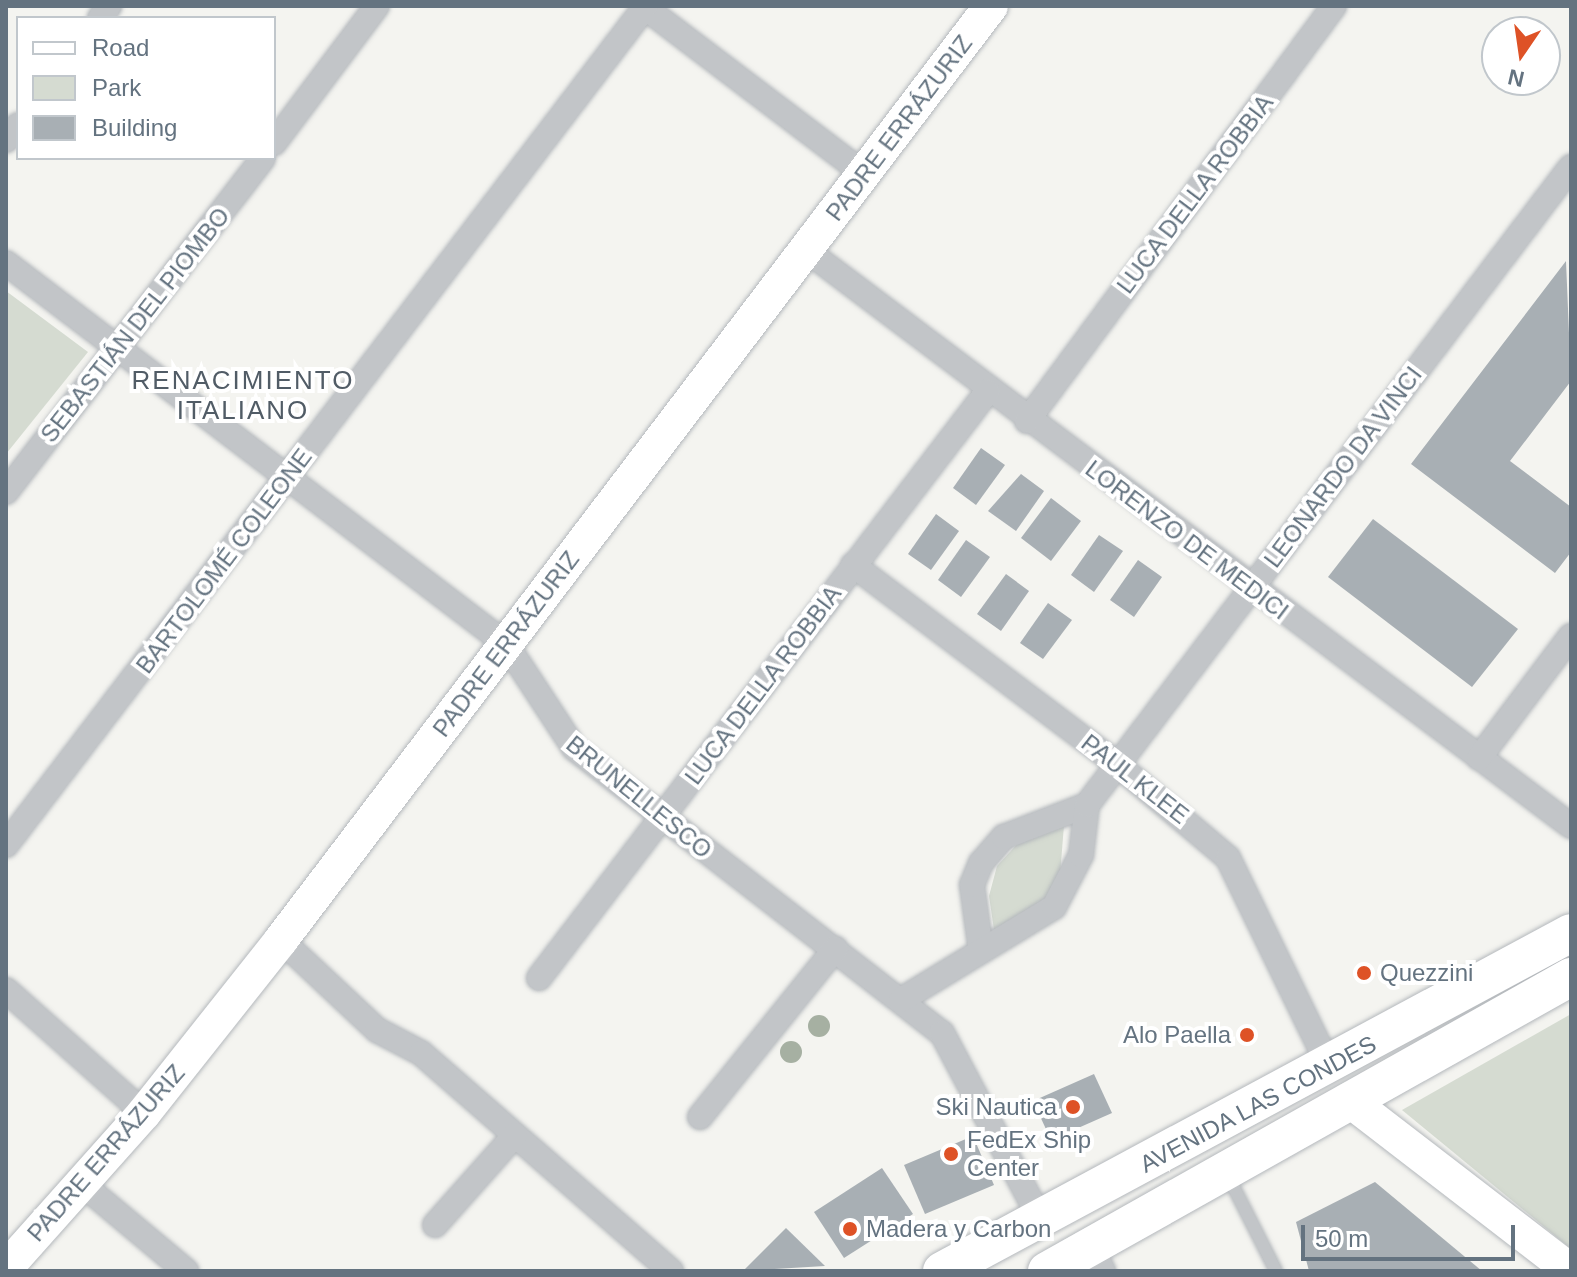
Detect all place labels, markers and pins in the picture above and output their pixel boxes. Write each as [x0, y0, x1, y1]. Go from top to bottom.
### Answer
place label: Quezzini [1380, 959, 1473, 987]
marker: Quezzini [1355, 964, 1373, 982]
place label: Alo Paella [1123, 1021, 1231, 1049]
marker: Alo Paella [1238, 1026, 1256, 1044]
place label: Ski Nautica [936, 1093, 1057, 1121]
marker: Ski Nautica [1064, 1098, 1082, 1116]
place label: FedEx Ship Center [967, 1126, 1091, 1182]
marker: FedEx Ship Center [942, 1145, 960, 1163]
place label: Madera y Carbon [866, 1215, 1051, 1243]
marker: Madera y Carbon [841, 1220, 859, 1238]

